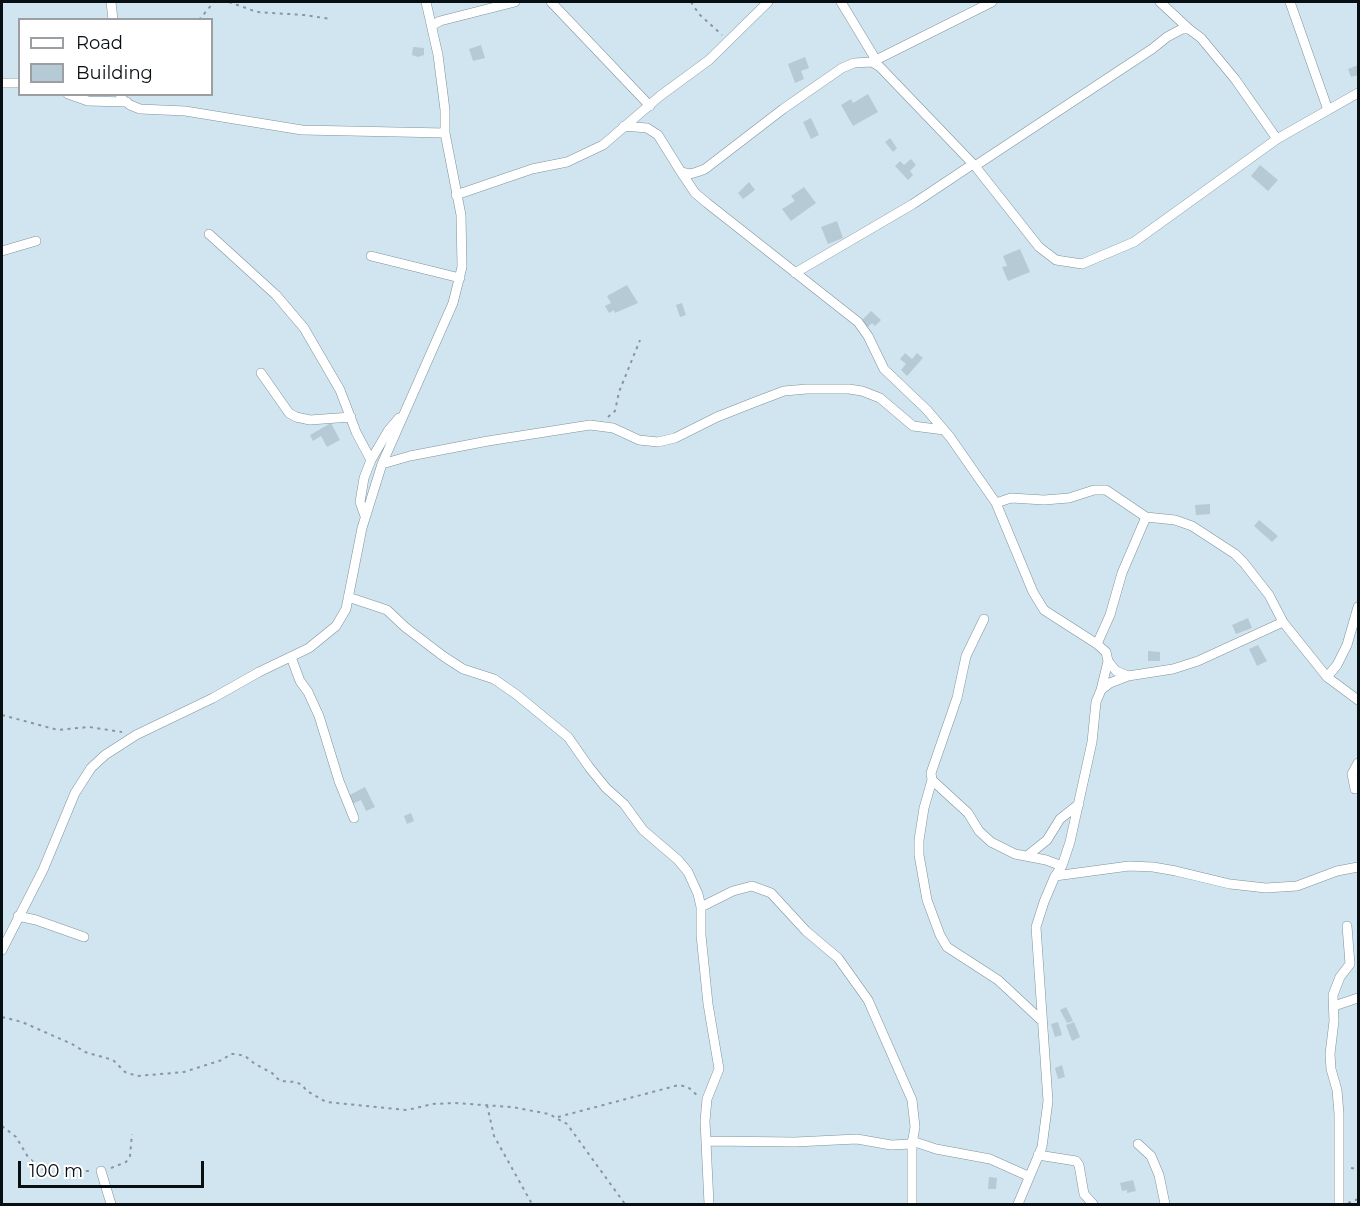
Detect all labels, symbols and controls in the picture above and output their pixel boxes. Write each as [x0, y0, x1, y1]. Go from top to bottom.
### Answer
legend [18, 18, 213, 96]
text: Road [76, 32, 123, 54]
text: Building [76, 62, 153, 84]
scale bar [21, 1149, 207, 1187]
text: 100 m [29, 1160, 83, 1182]

